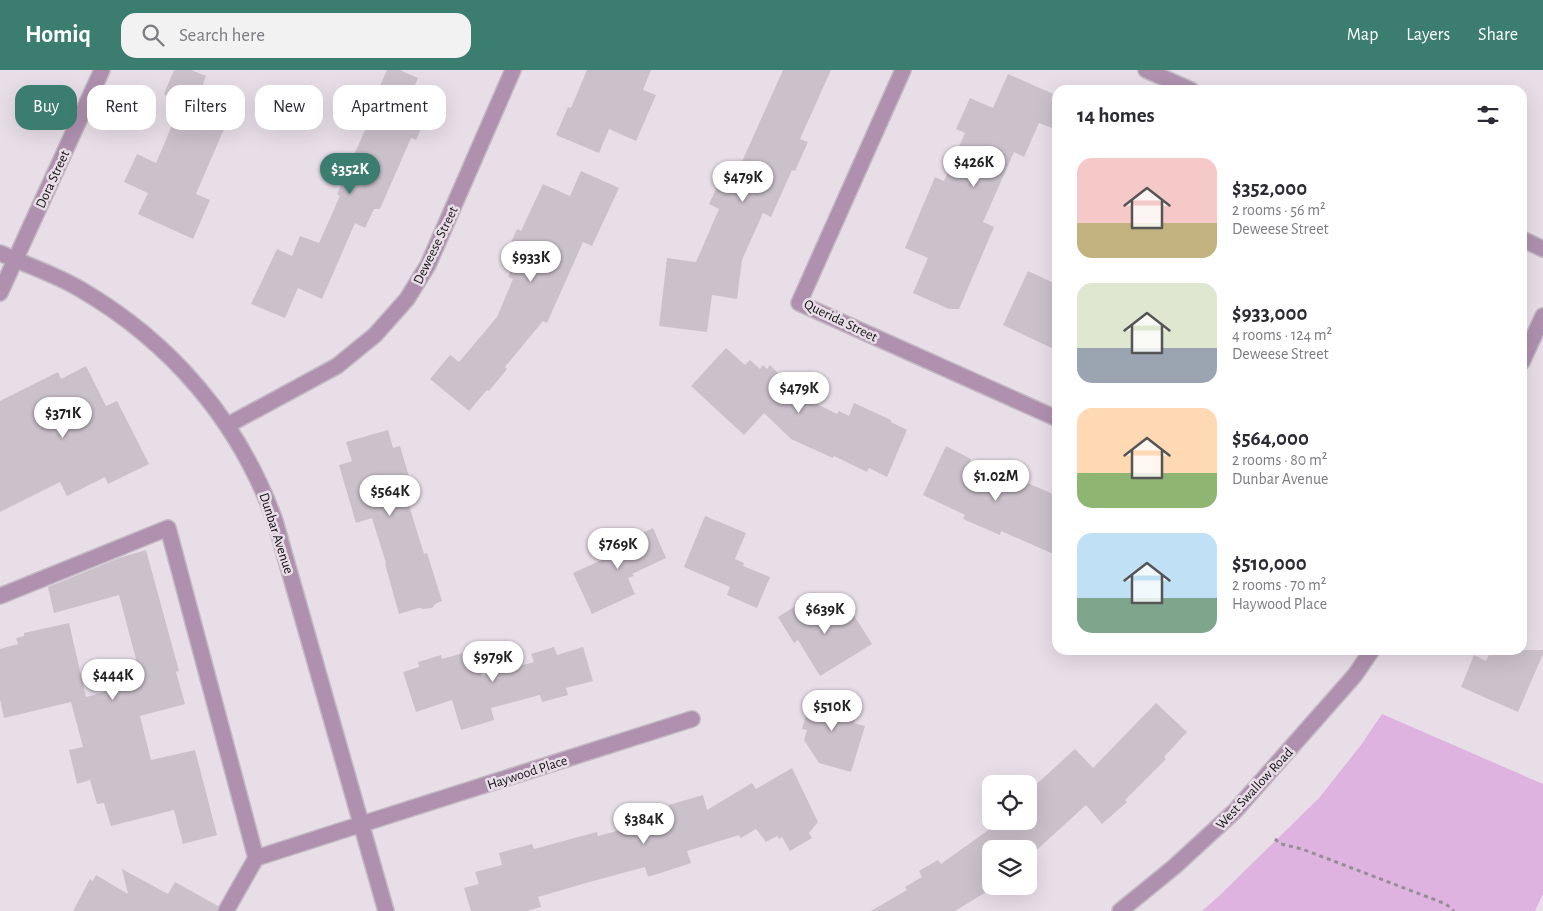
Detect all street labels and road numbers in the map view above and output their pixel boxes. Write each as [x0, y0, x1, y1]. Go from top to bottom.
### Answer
street label: Dora Street [33, 148, 73, 210]
street label: Deweese Street [411, 204, 461, 287]
street label: Querida Street [802, 297, 880, 345]
street label: Dunbar Avenue [256, 491, 296, 576]
street label: West Swallow Road [1214, 745, 1296, 832]
street label: Haywood Place [486, 753, 569, 792]

